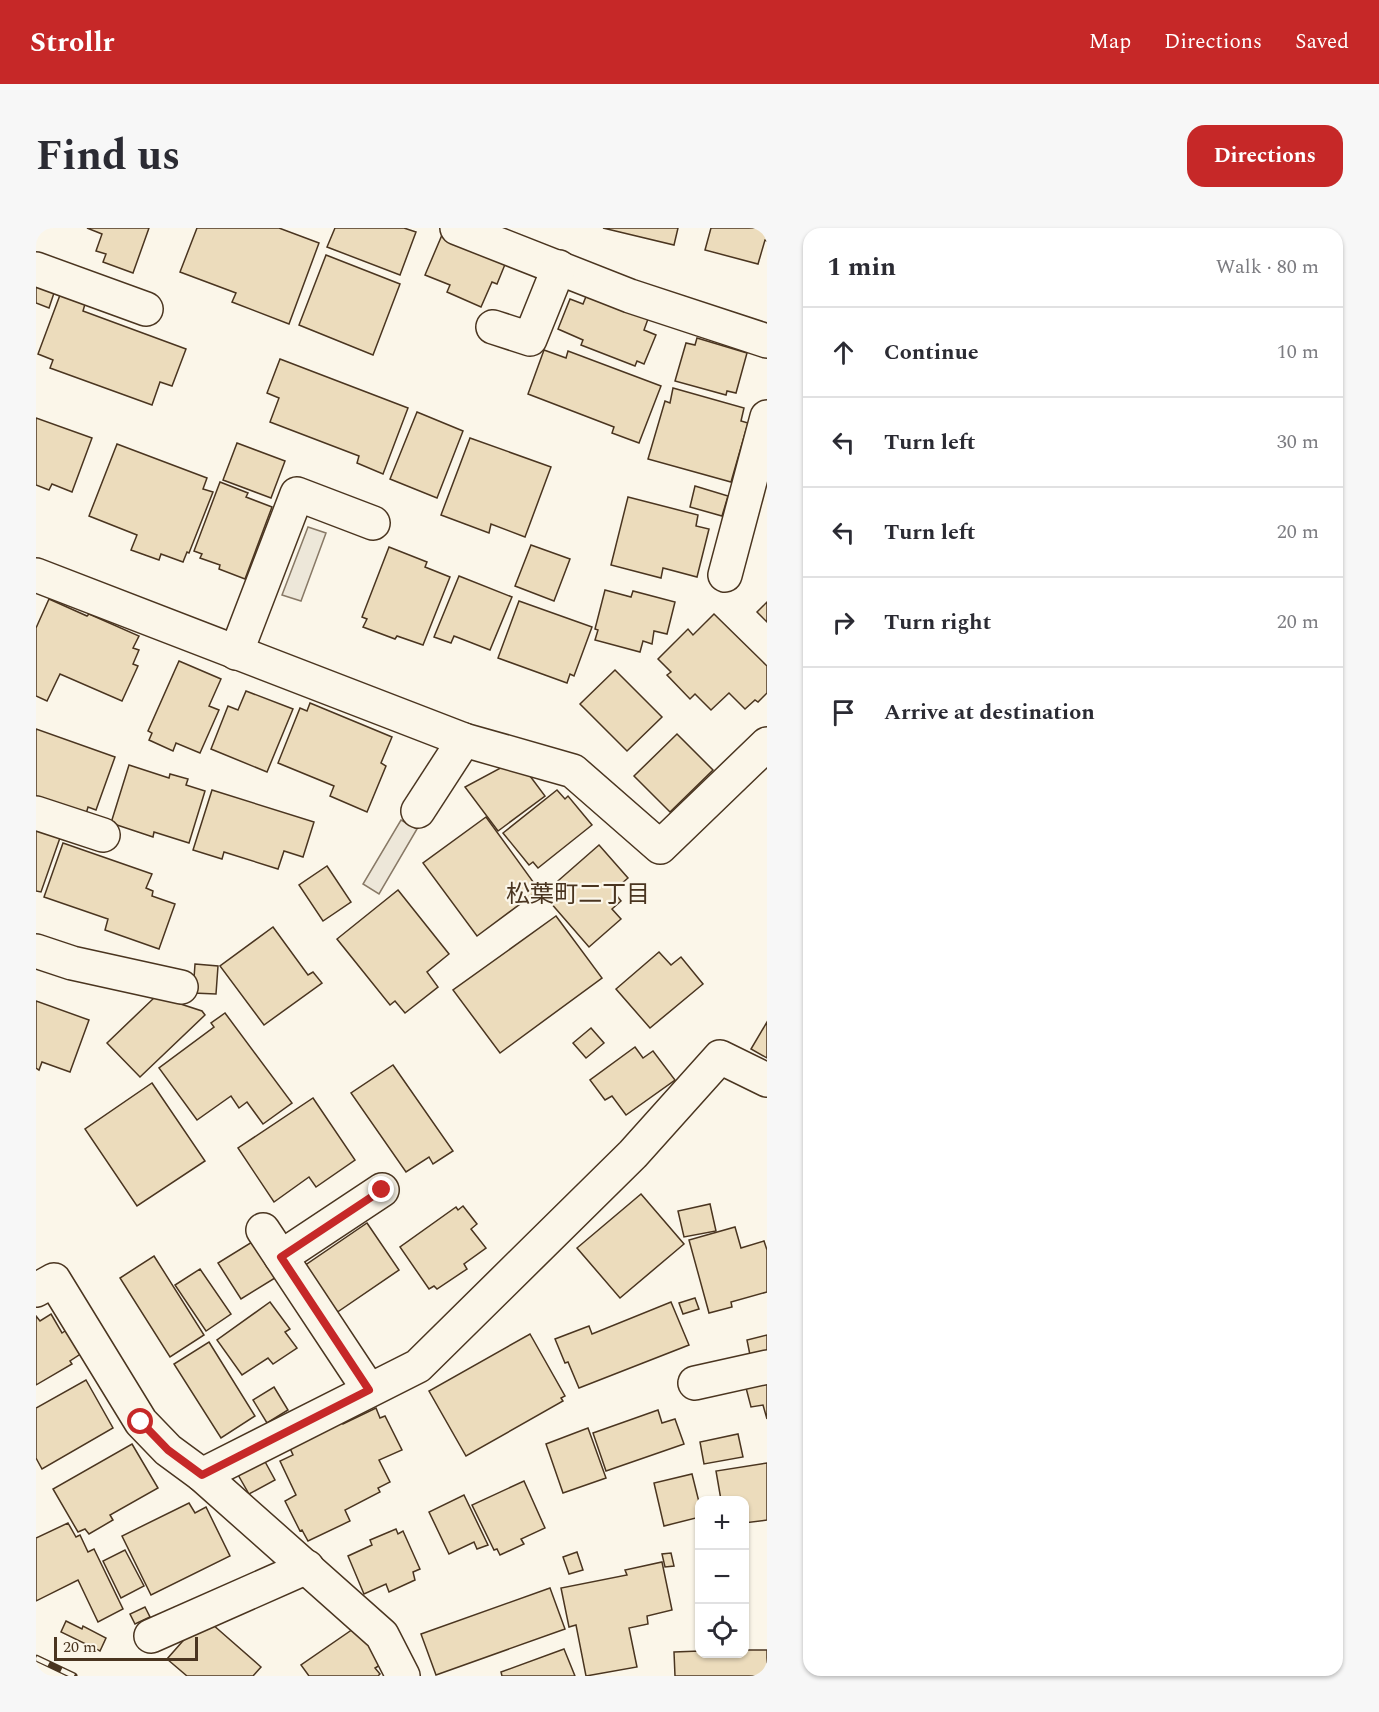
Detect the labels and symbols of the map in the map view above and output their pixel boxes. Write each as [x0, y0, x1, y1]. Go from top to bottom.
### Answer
district label: 松葉町二丁目 [506, 877, 650, 913]
route end [368, 1176, 394, 1202]
route start [127, 1408, 153, 1434]
scale bar [54, 1634, 198, 1662]

